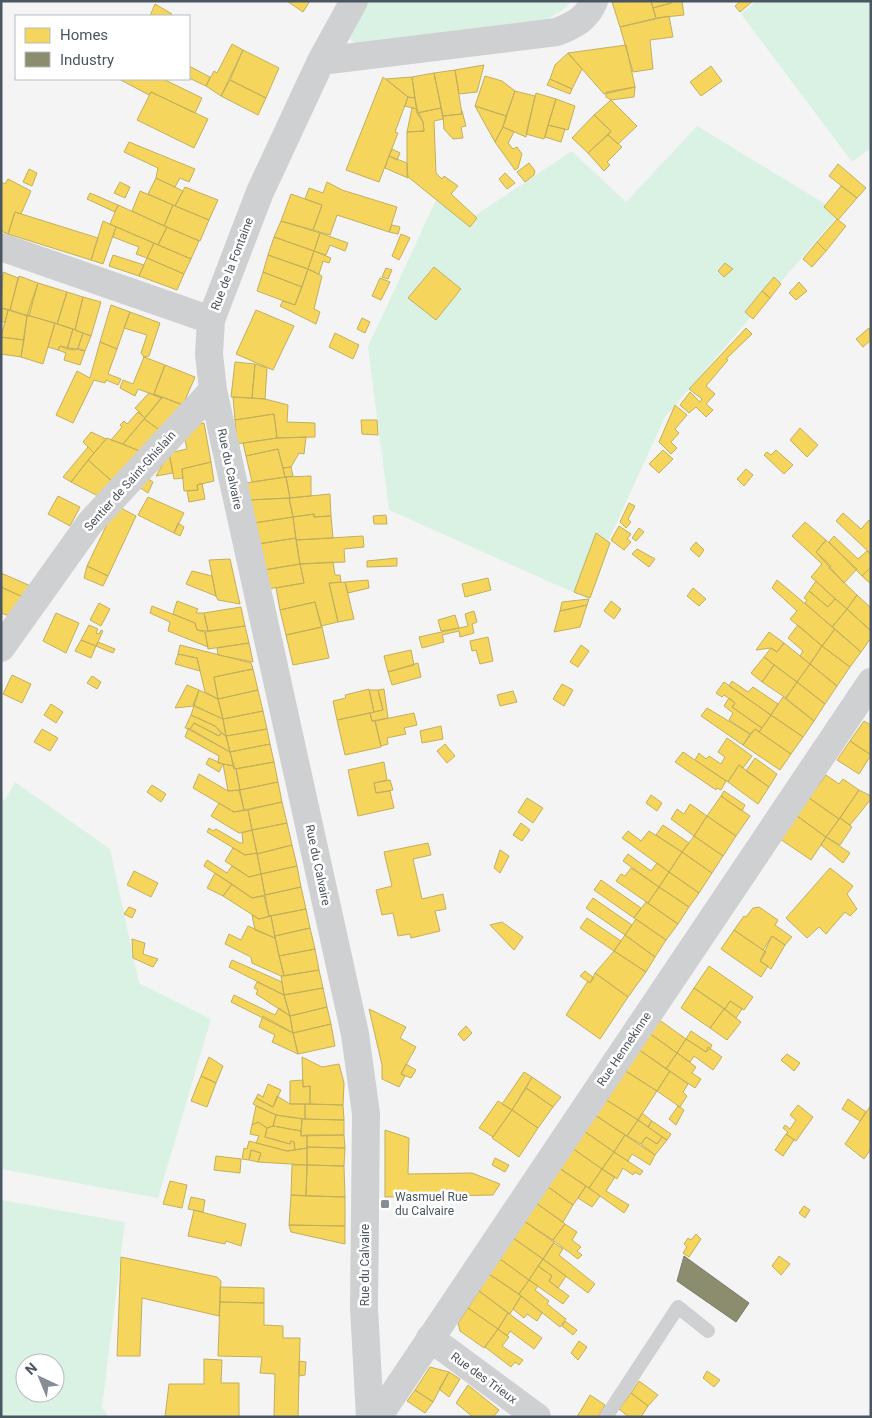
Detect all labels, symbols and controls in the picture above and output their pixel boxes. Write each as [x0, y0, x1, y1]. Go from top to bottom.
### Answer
legend [15, 15, 190, 80]
text: Homes [60, 26, 108, 44]
text: Industry [60, 51, 114, 69]
street label: Rue de la Fontaine [208, 216, 256, 312]
street label: Rue du Calvaire [215, 427, 245, 511]
street label: Sentier de Saint-Ghislain [81, 428, 179, 534]
street label: Rue du Calvaire [303, 823, 333, 907]
street label: Rue Hennekinne [594, 1009, 654, 1089]
place label: Wasmuel Rue du Calvaire [395, 1190, 468, 1218]
marker: Wasmuel Rue du Calvaire [379, 1198, 391, 1210]
street label: Rue du Calvaire [358, 1224, 372, 1306]
street label: Rue des Trieux [448, 1349, 520, 1407]
north arrow [15, 1353, 65, 1403]
text: N [22, 1359, 40, 1378]

